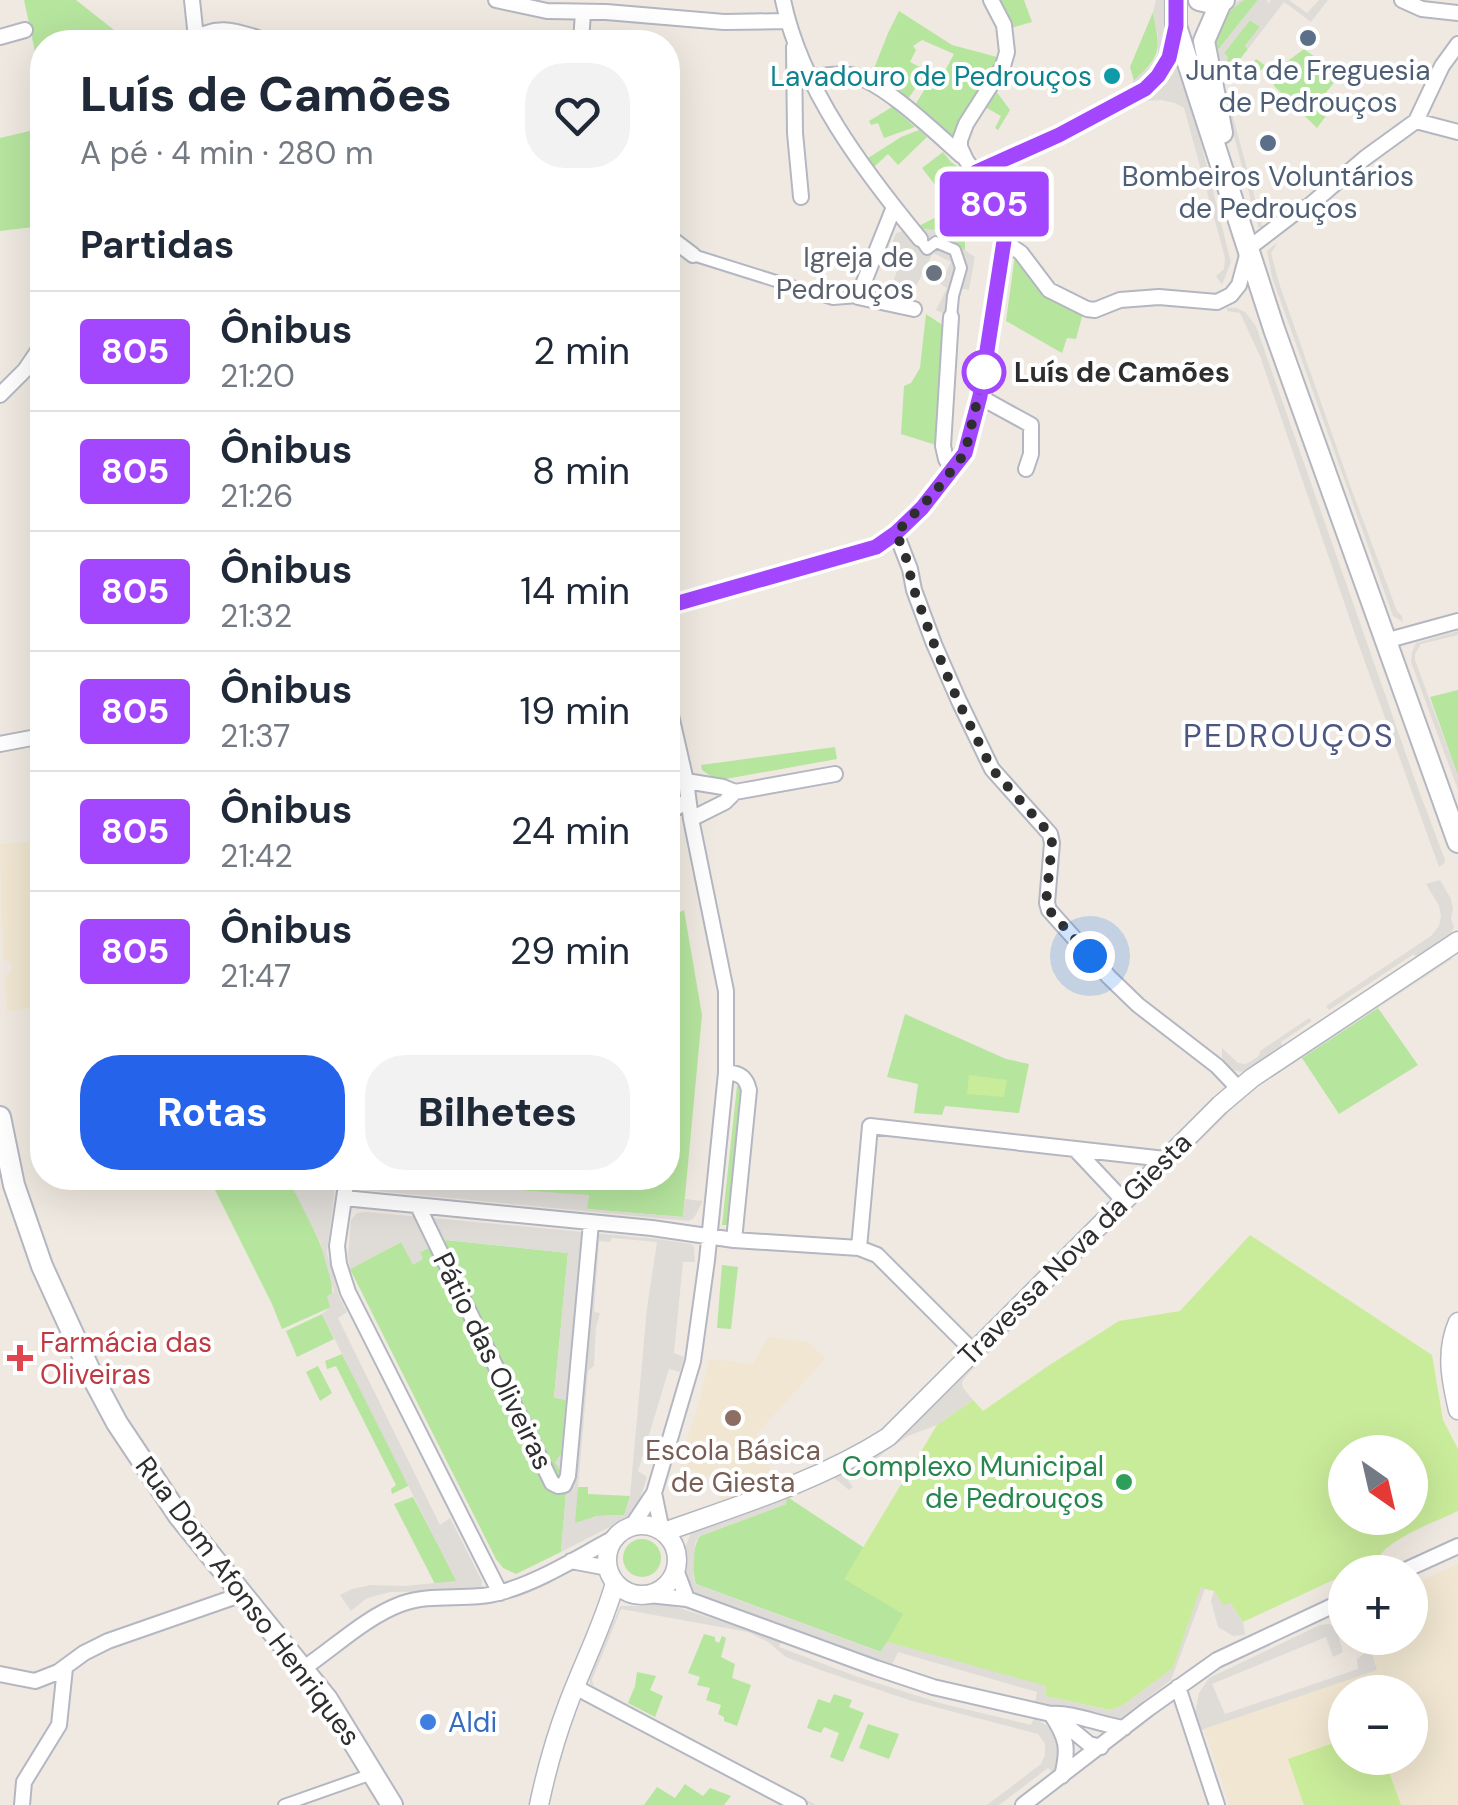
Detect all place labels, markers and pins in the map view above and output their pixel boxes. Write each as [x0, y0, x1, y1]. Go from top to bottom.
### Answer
marker: Junta de Freguesia de Pedrouços [1297, 27, 1319, 49]
place label: Junta de Freguesia de Pedrouços [1186, 52, 1430, 121]
place label: Lavadouro de Pedrouços [770, 58, 1092, 95]
marker: Lavadouro de Pedrouços [1101, 65, 1123, 87]
marker: Bombeiros Voluntários de Pedrouços [1257, 132, 1279, 154]
place label: Bombeiros Voluntários de Pedrouços [1122, 158, 1414, 227]
place label: Igreja de Pedrouços [776, 239, 914, 308]
marker: Igreja de Pedrouços [923, 262, 945, 284]
marker: Luís de Camões [963, 351, 1005, 393]
place label: Luís de Camões [1014, 354, 1230, 391]
place label: Farmácia das Oliveiras [40, 1324, 212, 1393]
marker: Farmácia das Oliveiras [9, 1347, 31, 1369]
marker: Escola Básica de Giesta [722, 1407, 744, 1429]
place label: Escola Básica de Giesta [645, 1432, 821, 1501]
place label: Complexo Municipal de Pedrouços [842, 1448, 1104, 1517]
marker: Complexo Municipal de Pedrouços [1113, 1471, 1135, 1493]
place label: Aldi [448, 1704, 497, 1741]
marker: Aldi [417, 1711, 439, 1733]

